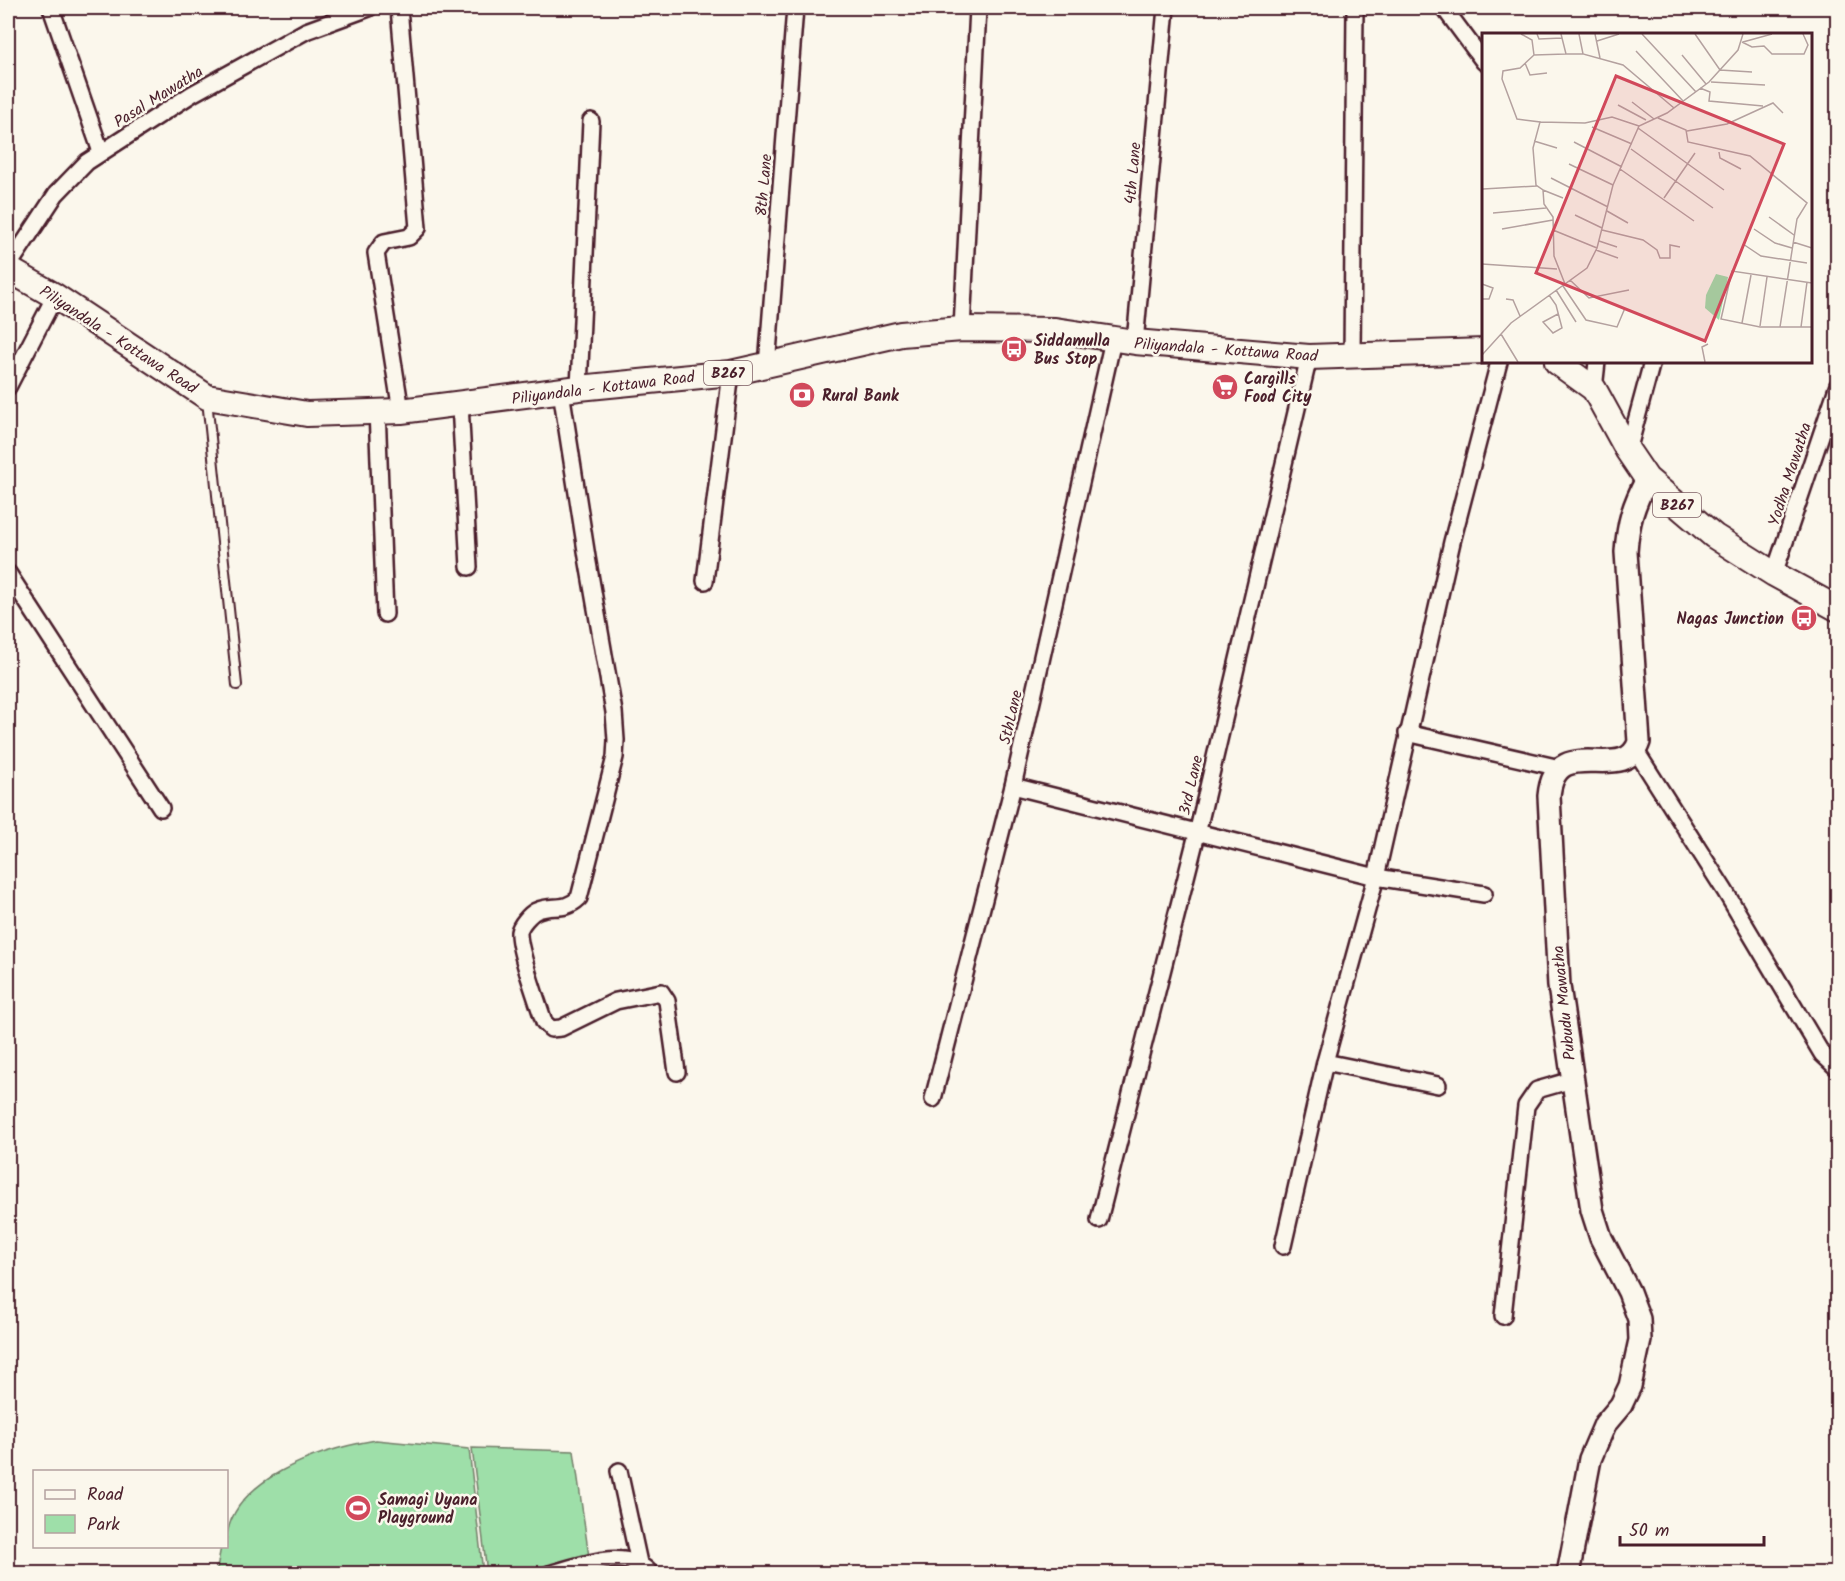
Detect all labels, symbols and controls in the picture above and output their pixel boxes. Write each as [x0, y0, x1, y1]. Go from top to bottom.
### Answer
inset map [1482, 33, 1812, 363]
street label: Pasal Mawatha [109, 60, 208, 135]
street label: 4th Lane [1118, 141, 1149, 205]
street label: 8th Lane [749, 153, 780, 217]
street label: Piliyandala - Kottawa Road [34, 280, 203, 401]
place label: Siddamulla Bus Stop [1034, 329, 1110, 372]
street label: Piliyandala - Kottawa Road [1133, 332, 1320, 369]
bus stop icon: Siddamulla Bus Stop [999, 334, 1029, 364]
road number: B267 [704, 361, 752, 385]
street label: Piliyandala - Kottawa Road [510, 365, 697, 412]
place label: Cargills Food City [1244, 367, 1312, 410]
supermarket icon: Cargills Food City [1210, 372, 1240, 402]
bank icon: Rural Bank [787, 380, 817, 410]
place label: Rural Bank [822, 384, 900, 409]
street label: Yodha Mawatha [1762, 419, 1819, 529]
road number: B267 [1653, 493, 1701, 517]
bus stop icon: Nagas Junction [1789, 603, 1819, 633]
place label: Nagas Junction [1676, 607, 1784, 632]
street label: 5thLane [993, 688, 1030, 747]
street label: 3rd Lane [1172, 753, 1210, 818]
street label: Pubudu Mawatha [1546, 944, 1583, 1061]
legend [33, 1470, 228, 1548]
text: Road [87, 1481, 124, 1510]
place label: Samagi Uyana Playground [378, 1488, 477, 1531]
sports icon: Samagi Uyana Playground [343, 1493, 373, 1523]
scale bar [1620, 1509, 1764, 1547]
text: Park [87, 1511, 120, 1540]
text: 50 m [1629, 1517, 1669, 1546]

